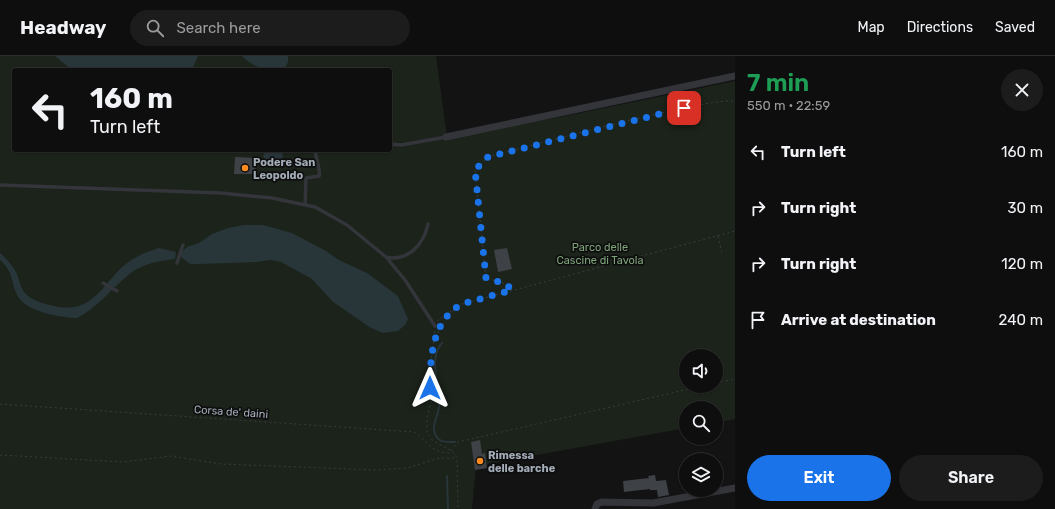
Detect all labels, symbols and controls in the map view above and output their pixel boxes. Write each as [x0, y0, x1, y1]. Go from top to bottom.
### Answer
search box [130, 10, 410, 46]
text: Headway [20, 16, 106, 39]
icon: search [144, 17, 166, 39]
text: Search here [176, 19, 261, 37]
text: Map [858, 19, 885, 36]
text: Directions [907, 19, 973, 36]
text: Saved [995, 19, 1035, 36]
text: 7 min [747, 69, 809, 97]
button: close [1001, 69, 1043, 111]
text: 160 m [90, 82, 173, 115]
icon: left [24, 84, 76, 136]
pin [667, 91, 701, 125]
icon: arrive [673, 97, 695, 119]
text: 550 m · 22:59 [747, 98, 830, 113]
text: Turn left [90, 116, 160, 138]
icon: left [747, 141, 769, 163]
text: Turn left [781, 143, 846, 161]
text: 160 m [1001, 143, 1043, 161]
place label: Podere San Leopoldo [253, 156, 315, 182]
marker: Podere San Leopoldo [240, 163, 250, 173]
icon: right [747, 197, 769, 219]
text: Turn right [781, 199, 856, 217]
text: 30 m [1007, 199, 1043, 217]
park label: Parco delle Cascine di Tavola [556, 241, 644, 267]
icon: right [747, 253, 769, 275]
text: Turn right [781, 255, 856, 273]
text: 120 m [1001, 255, 1043, 273]
icon: arrive [747, 309, 769, 331]
text: Arrive at destination [781, 311, 936, 329]
text: 240 m [998, 311, 1043, 329]
map controls [679, 349, 723, 497]
button: sound [679, 349, 723, 393]
position arrow [409, 367, 451, 409]
button: search [679, 401, 723, 445]
street label: Corsa de' daini [193, 403, 269, 421]
place label: Rimessa delle barche [488, 449, 556, 475]
button: layers [679, 453, 723, 497]
button: Exit [747, 455, 891, 501]
button: Share [899, 455, 1043, 501]
marker: Rimessa delle barche [475, 456, 485, 466]

